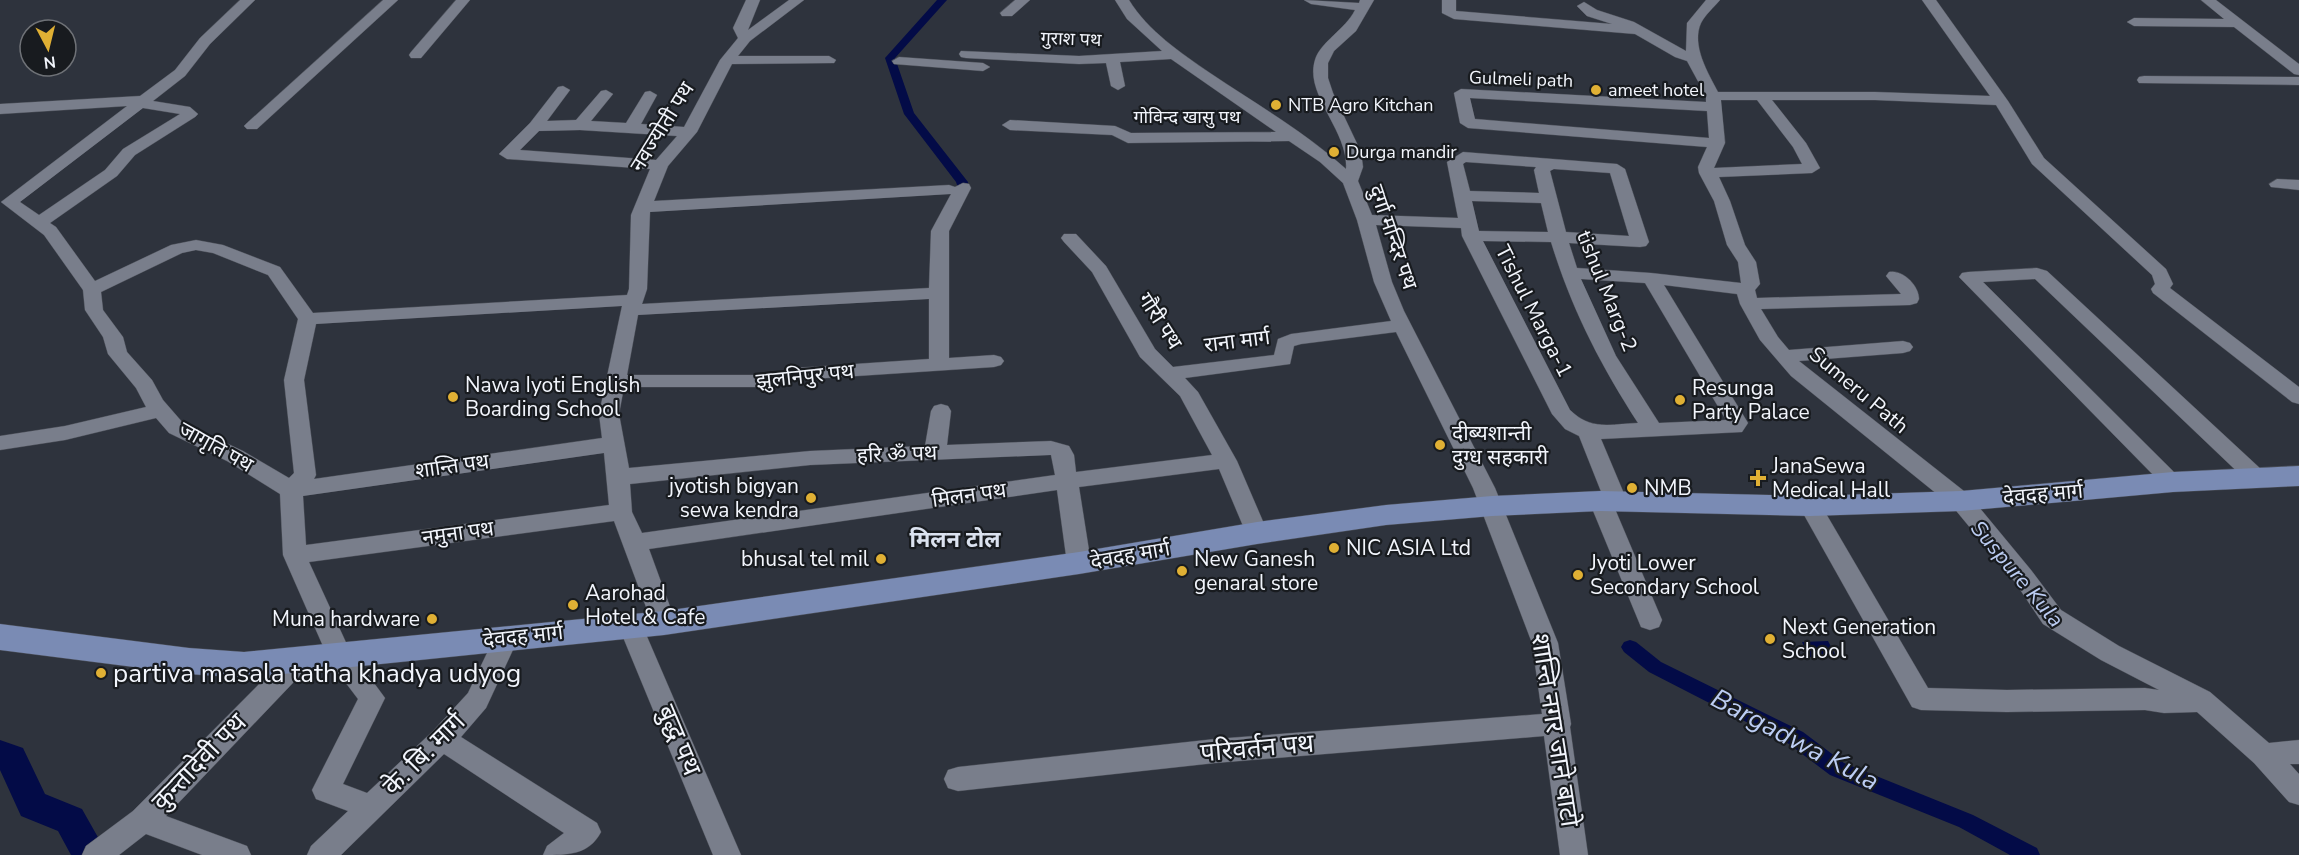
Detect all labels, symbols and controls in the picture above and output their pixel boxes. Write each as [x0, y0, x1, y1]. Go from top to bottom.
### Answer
north arrow [18, 18, 78, 78]
street label: गुराश पथ [1040, 26, 1102, 52]
text: N [42, 50, 57, 74]
street label: Gulmeli path [1469, 65, 1573, 93]
street label: नवज्योती पथ [623, 76, 701, 177]
place label: ameet hotel [1608, 78, 1705, 102]
marker: ameet hotel [1589, 83, 1603, 97]
place label: NTB Agro Kitchan [1288, 93, 1433, 117]
marker: NTB Agro Kitchan [1269, 98, 1283, 112]
street label: गोविन्द खासु पथ [1133, 105, 1241, 129]
place label: Durga mandir [1346, 140, 1457, 164]
marker: Durga mandir [1327, 145, 1341, 159]
street label: दुर्गा मन्दिर पथ [1362, 181, 1424, 294]
street label: tishul Marg-2 [1570, 226, 1644, 356]
street label: Tishul Marga-1 [1489, 240, 1579, 382]
street label: गौरी पथ [1131, 287, 1189, 355]
street label: राना मार्ग [1202, 323, 1273, 359]
street label: Sumeru Path [1803, 340, 1915, 440]
street label: झुलनिपुर पथ [755, 357, 856, 395]
place label: Nawa Iyoti English Boarding School [465, 371, 640, 423]
place label: Resunga Party Palace [1692, 374, 1810, 426]
marker: Nawa Iyoti English Boarding School [446, 390, 460, 404]
marker: Resunga Party Palace [1673, 393, 1687, 407]
street label: जागृति पथ [174, 415, 259, 479]
place label: दीब्यशान्ती दुग्ध सहकारी [1452, 419, 1549, 471]
marker: दीब्यशान्ती दुग्ध सहकारी [1433, 438, 1447, 452]
street label: हरि ॐ पथ [856, 439, 938, 469]
street label: शान्ति पथ [413, 447, 491, 485]
place label: JanaSewa Medical Hall [1771, 452, 1891, 504]
marker: JanaSewa Medical Hall [1749, 469, 1767, 487]
place label: jyotish bigyan sewa kendra [667, 472, 799, 524]
place label: NMB [1644, 474, 1692, 502]
street label: मिलन पथ [930, 476, 1008, 514]
street label: देवदह मार्ग [2002, 476, 2085, 511]
marker: NMB [1625, 481, 1639, 495]
marker: jyotish bigyan sewa kendra [804, 491, 818, 505]
street label: नमुना पथ [420, 514, 496, 552]
water label: Suspure Kula [1963, 514, 2071, 634]
district label: मिलन टोल [909, 525, 1001, 555]
street label: देवदह मार्ग [1088, 534, 1173, 576]
place label: NIC ASIA Ltd [1346, 534, 1471, 562]
marker: NIC ASIA Ltd [1327, 541, 1341, 555]
place label: bhusal tel mil [741, 545, 870, 573]
place label: New Ganesh genaral store [1194, 545, 1318, 597]
place label: Jyoti Lower Secondary School [1589, 549, 1760, 601]
marker: bhusal tel mil [874, 552, 888, 566]
marker: New Ganesh genaral store [1175, 564, 1189, 578]
marker: Jyoti Lower Secondary School [1571, 568, 1585, 582]
place label: Aarohad Hotel & Cafe [585, 579, 705, 631]
marker: Aarohad Hotel & Cafe [566, 598, 580, 612]
place label: Muna hardware [272, 605, 420, 633]
marker: Muna hardware [425, 612, 439, 626]
place label: Next Generation School [1782, 613, 1936, 665]
street label: देवदह मार्ग [482, 618, 566, 654]
street label: शान्ति नगर जाने बाटो [1522, 631, 1588, 831]
marker: Next Generation School [1763, 632, 1777, 646]
place label: partiva masala tatha khadya udyog [113, 656, 521, 691]
marker: partiva masala tatha khadya udyog [94, 666, 108, 680]
water label: Bargadwa Kula [1704, 680, 1886, 800]
street label: बुद्ध पथ [648, 699, 710, 781]
street label: के. बि. मार्ग [375, 704, 474, 803]
street label: कुन्तादेवी पथ [144, 705, 254, 818]
street label: परिवर्तन पथ [1199, 726, 1316, 770]

